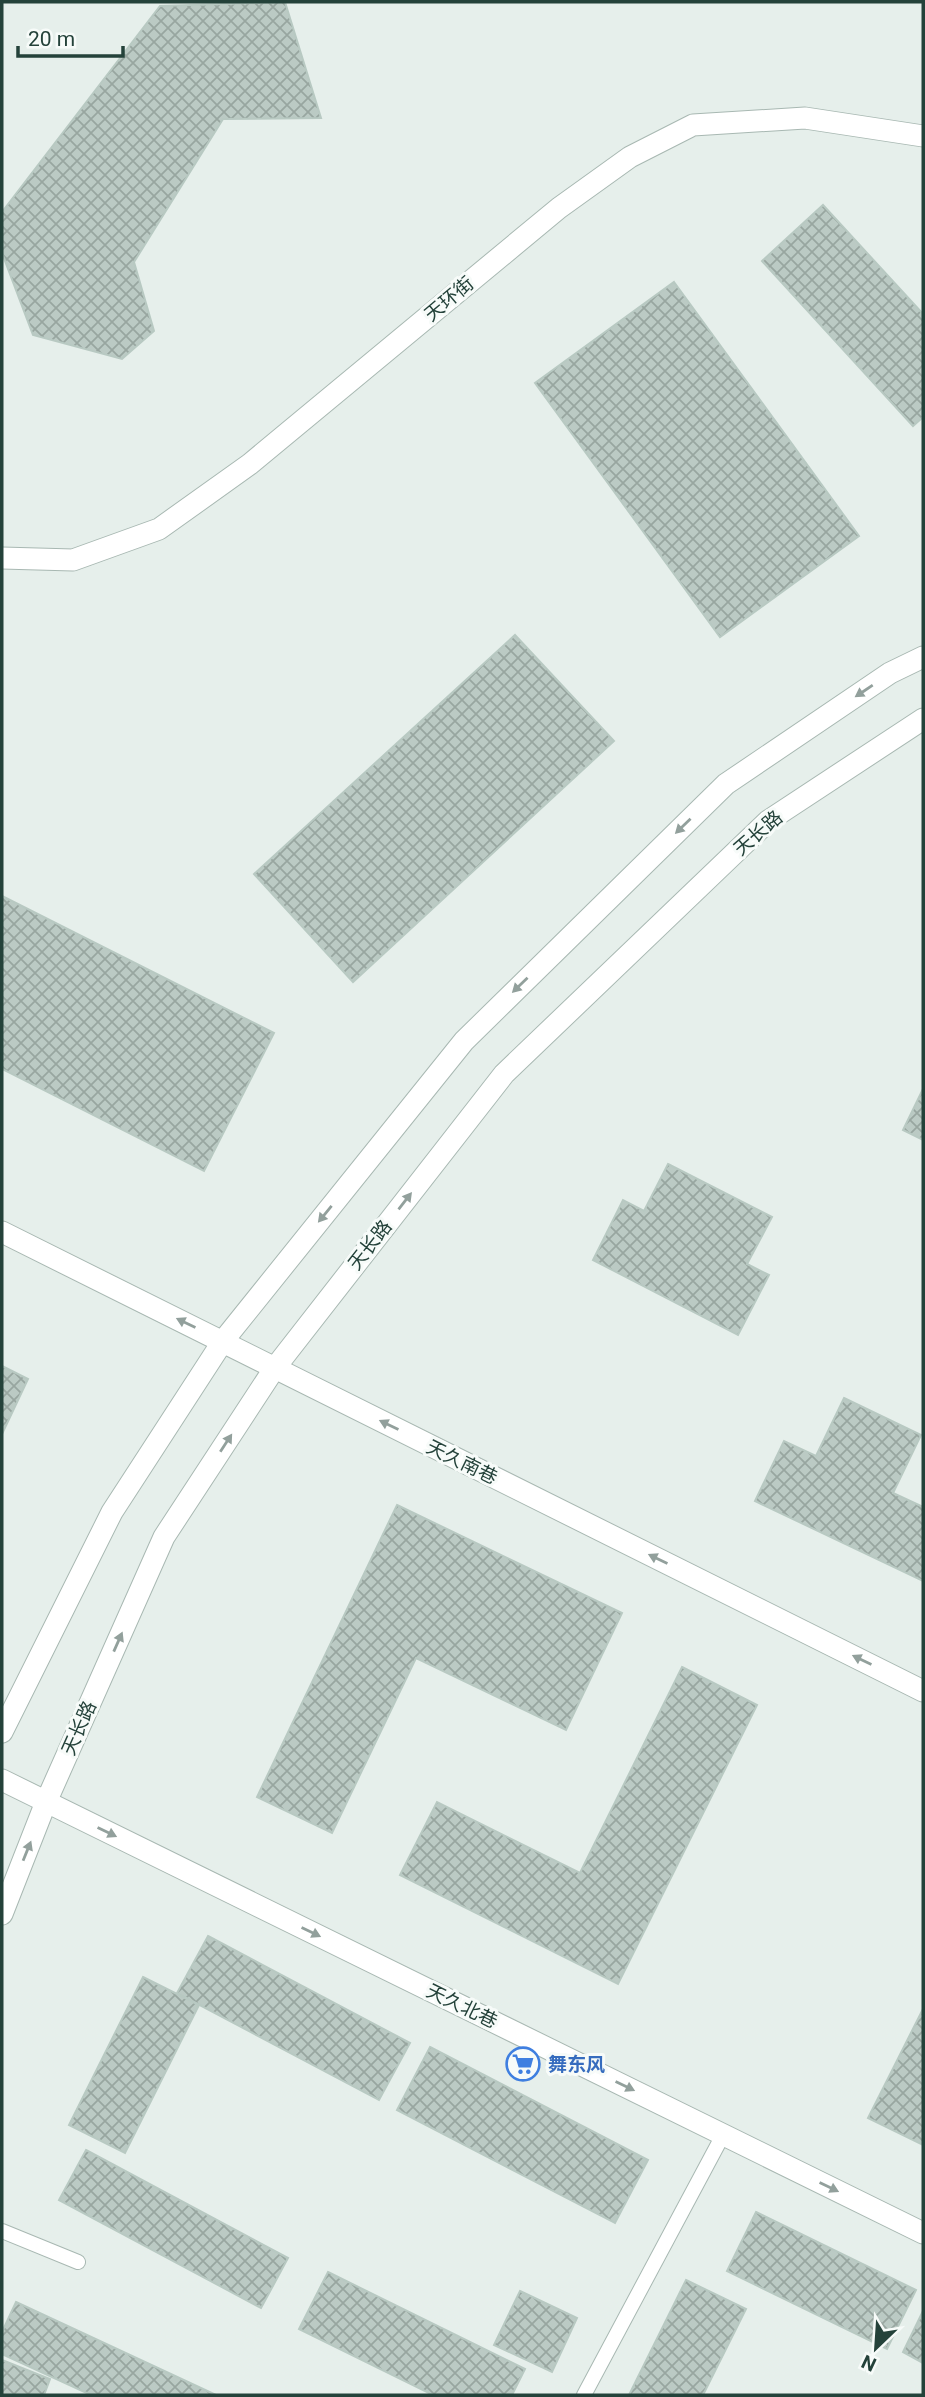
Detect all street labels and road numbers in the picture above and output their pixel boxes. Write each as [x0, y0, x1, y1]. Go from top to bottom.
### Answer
street label: 天环街 [420, 272, 478, 326]
street label: 天长路 [729, 806, 787, 860]
street label: 天长路 [343, 1215, 397, 1275]
street label: 天久南巷 [423, 1435, 501, 1489]
street label: 天长路 [57, 1697, 101, 1759]
street label: 天久北巷 [423, 1979, 501, 2033]

